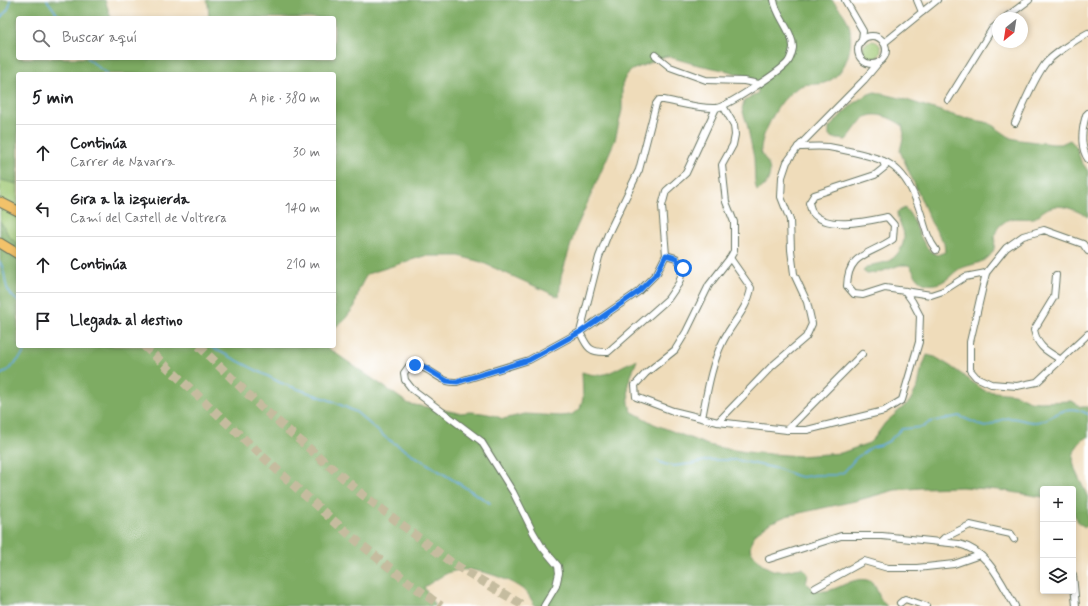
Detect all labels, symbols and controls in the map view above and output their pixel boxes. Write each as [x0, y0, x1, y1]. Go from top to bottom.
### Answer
north arrow [992, 12, 1028, 48]
search box [16, 16, 336, 60]
icon: search [30, 27, 52, 49]
text: Buscar aquí [62, 28, 137, 48]
text: 5 min [32, 87, 74, 109]
text: A pie · 380 m [249, 90, 320, 107]
text: Continúa [70, 134, 127, 154]
icon: ahead [32, 142, 54, 164]
text: 30 m [293, 144, 320, 161]
text: Carrer de Navarra [70, 154, 175, 171]
text: Gira a la izquierda [70, 190, 189, 210]
icon: left [32, 198, 54, 220]
text: 140 m [285, 200, 320, 217]
text: Camí del Castell de Voltrera [70, 210, 227, 227]
icon: ahead [32, 254, 54, 276]
text: Continúa [70, 255, 127, 275]
text: 210 m [286, 256, 320, 273]
route start [674, 259, 692, 277]
icon: arrive [32, 310, 54, 332]
text: Llegada al destino [70, 311, 183, 331]
route end [406, 356, 424, 374]
map controls [1040, 486, 1076, 594]
button: + [1040, 486, 1076, 522]
button: − [1040, 522, 1076, 558]
button: layers [1040, 558, 1076, 594]

